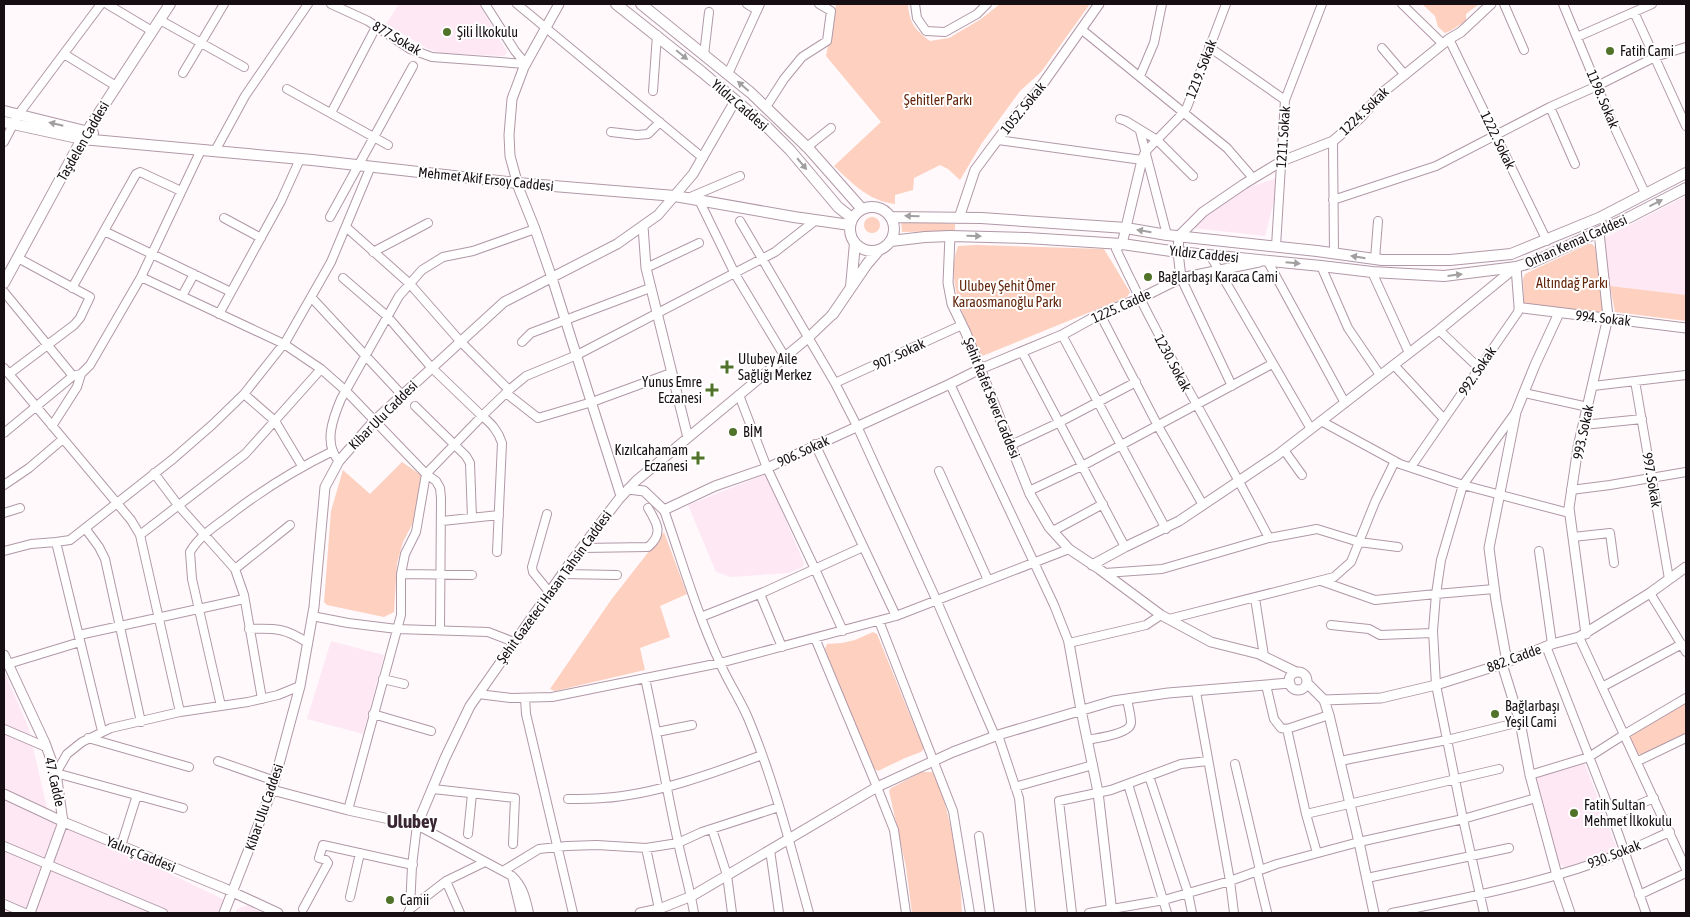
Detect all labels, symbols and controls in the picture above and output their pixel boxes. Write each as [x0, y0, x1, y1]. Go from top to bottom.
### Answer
street label: 877.Sokak [370, 18, 424, 58]
place label: Şili İlkokulu [457, 24, 518, 40]
marker: Şili İlkokulu [441, 26, 453, 38]
street label: 1219. Sokak [1182, 37, 1220, 101]
place label: Fatih Cami [1620, 43, 1674, 59]
marker: Fatih Cami [1604, 45, 1616, 57]
one-way arrow [675, 50, 688, 61]
street label: 1198. Sokak [1584, 67, 1622, 131]
street label: Yıldız Caddesi [708, 76, 772, 134]
street label: 1052. Sokak [997, 79, 1049, 137]
one-way arrow [737, 80, 749, 92]
street label: 1224. Sokak [1336, 84, 1392, 138]
park label: Şehitler Parkı [904, 92, 972, 108]
street label: Taşdelen Caddesi [54, 99, 112, 183]
street label: 1211. Sokak [1273, 106, 1293, 168]
street label: 1222. Sokak [1477, 109, 1519, 171]
one-way arrow [48, 120, 64, 128]
one-way arrow [796, 157, 807, 170]
street label: Mehmet Akif Ersoy Caddesi [417, 164, 555, 194]
one-way arrow [1649, 199, 1663, 207]
street label: Orhan Kemal Caddesi [1522, 211, 1630, 271]
one-way arrow [904, 212, 920, 220]
one-way arrow [1136, 227, 1152, 235]
one-way arrow [967, 233, 983, 241]
street label: Yıldız Caddesi [1168, 242, 1240, 266]
one-way arrow [1349, 252, 1365, 260]
one-way arrow [1285, 259, 1301, 267]
place label: Bağlarbaşı Karaca Cami [1158, 269, 1278, 285]
marker: Bağlarbaşı Karaca Cami [1142, 271, 1154, 283]
one-way arrow [1447, 271, 1463, 279]
park label: Altındağ Parkı [1536, 275, 1608, 291]
park label: Ulubey Şehit Ömer Karaosmanoğlu Parkı [952, 278, 1062, 310]
street label: 1225. Cadde [1089, 286, 1153, 326]
street label: 994. Sokak [1575, 307, 1631, 329]
street label: 1230. Sokak [1151, 332, 1195, 394]
street label: 907. Sokak [870, 335, 928, 373]
street label: Şehit Rafet Sever Caddesi [960, 335, 1024, 461]
street label: 992. Sokak [1455, 344, 1499, 398]
place label: Ulubey Aile Sağlığı Merkez [738, 351, 812, 383]
marker: Ulubey Aile Sağlığı Merkez [720, 360, 734, 374]
place label: Yunus Emre Eczanesi [642, 374, 702, 406]
street label: Kibar Ulu Caddesi [345, 377, 421, 453]
marker: Yunus Emre Eczanesi [706, 384, 718, 396]
street label: 993. Sokak [1569, 403, 1597, 461]
place label: BİM [743, 424, 763, 440]
marker: BİM [727, 426, 739, 438]
street label: 906. Sokak [774, 432, 832, 470]
place label: Kızılcahamam Eczanesi [614, 442, 688, 474]
street label: 997. Sokak [1639, 451, 1665, 509]
marker: Kızılcahamam Eczanesi [692, 452, 704, 464]
street label: Şehit Gazeteci Hasan Tahsin Caddesi [493, 508, 615, 666]
street label: 882. Cadde [1485, 641, 1543, 675]
place label: Bağlarbaşı Yeşil Cami [1505, 698, 1560, 730]
marker: Bağlarbaşı Yeşil Cami [1489, 708, 1501, 720]
street label: 47. Cadde [42, 756, 68, 808]
street label: Kibar Ulu Caddesi [242, 762, 286, 852]
place label: Fatih Sultan Mehmet İlkokulu [1584, 797, 1672, 829]
marker: Fatih Sultan Mehmet İlkokulu [1568, 807, 1580, 819]
district label: Ulubey [387, 810, 438, 832]
street label: Yalınç Caddesi [104, 833, 178, 875]
street label: 930. Sokak [1585, 837, 1643, 871]
place label: Camii [400, 892, 429, 908]
marker: Camii [384, 894, 396, 906]

